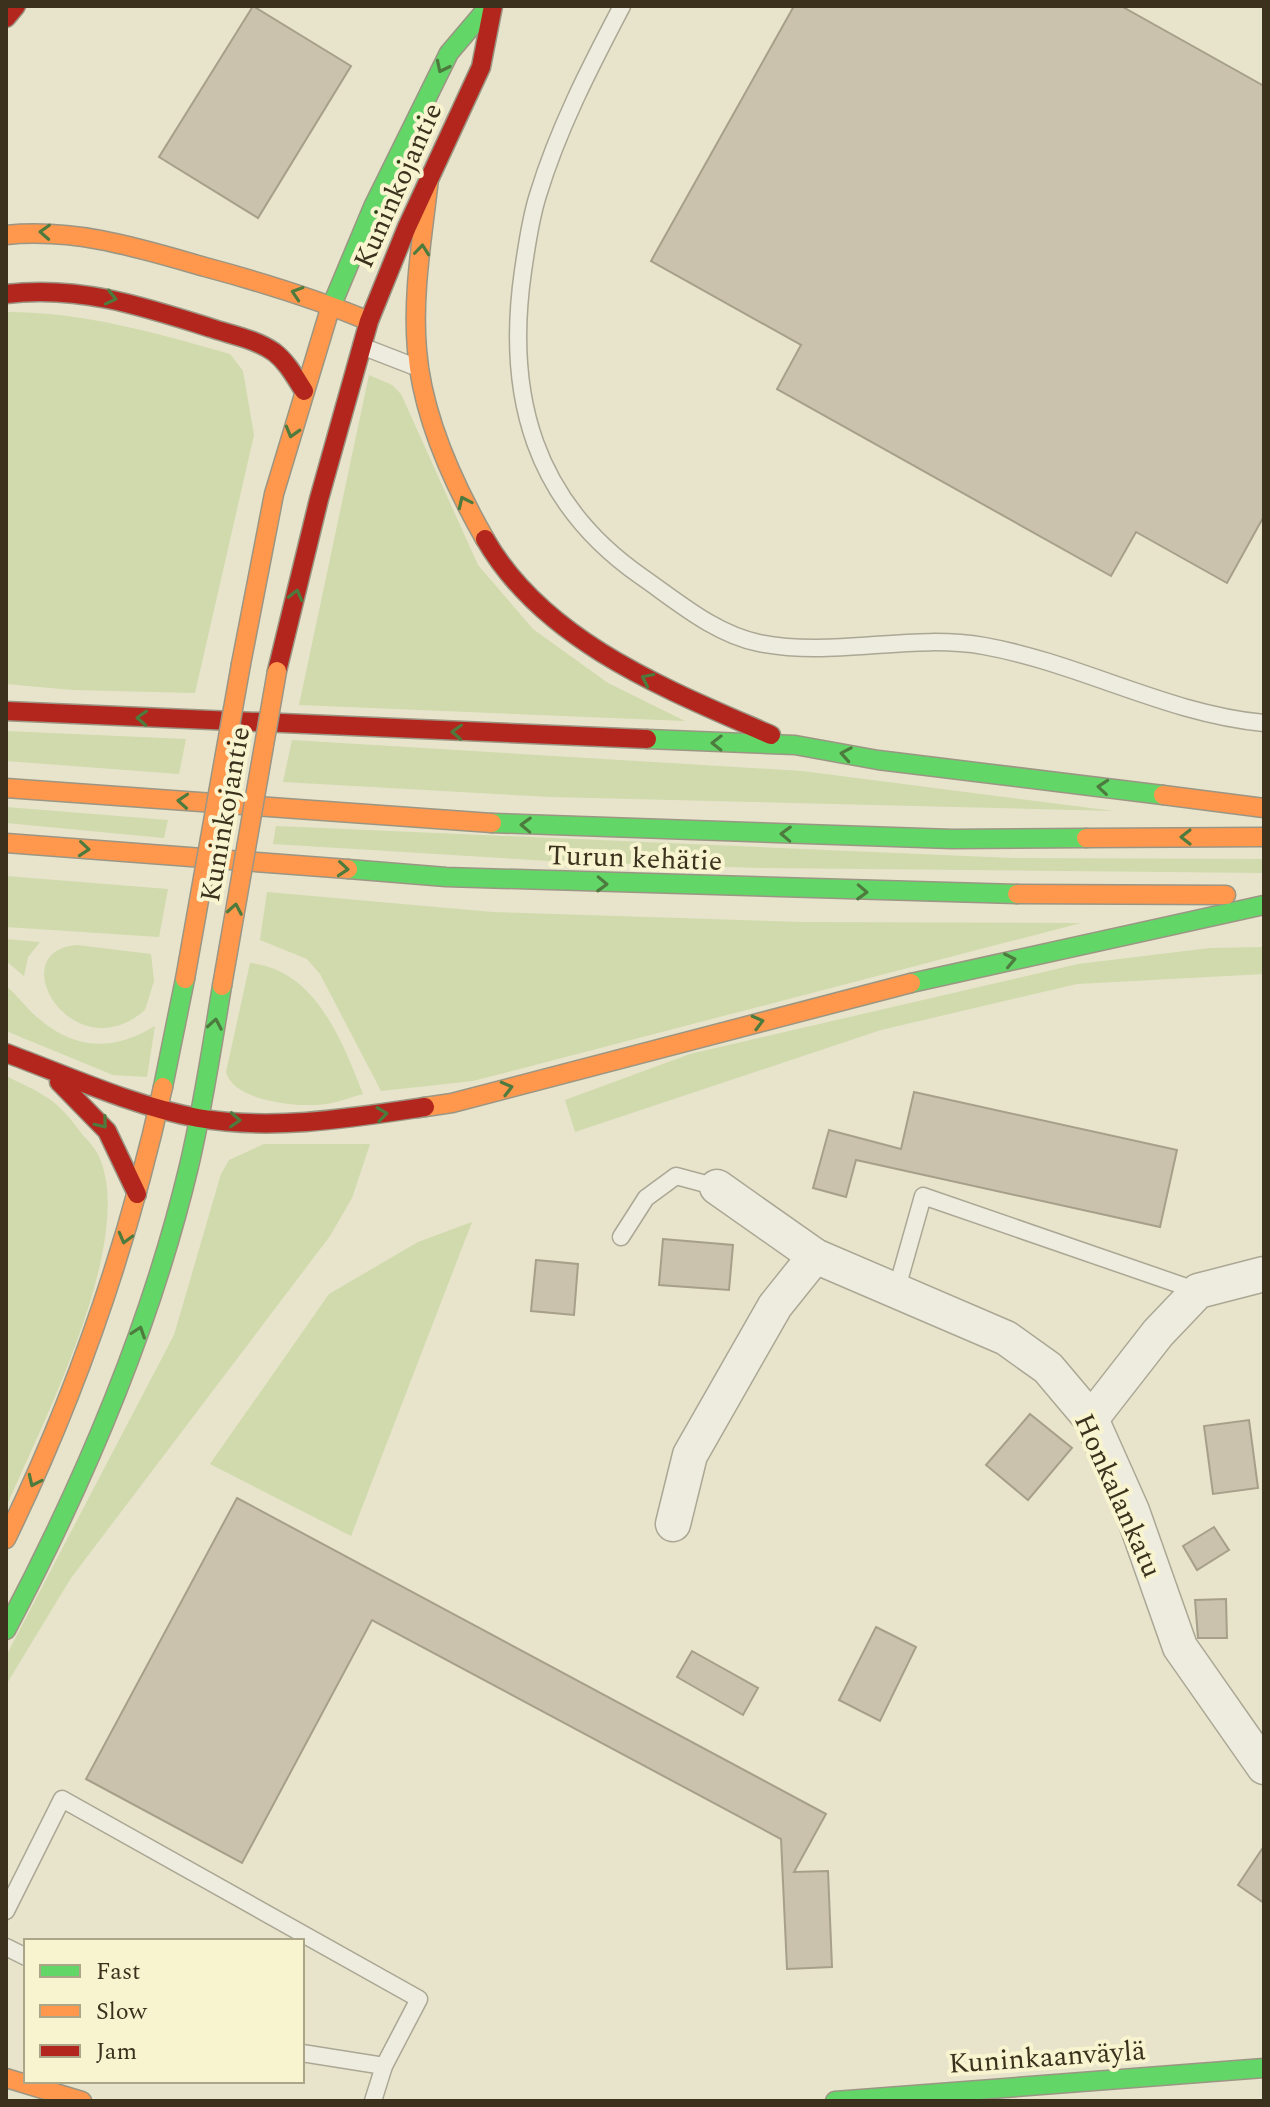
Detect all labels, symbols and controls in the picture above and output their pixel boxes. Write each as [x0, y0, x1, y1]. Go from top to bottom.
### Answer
one-way arrow [436, 59, 451, 74]
street label: Kuninkojantie [343, 96, 454, 275]
one-way arrow [38, 224, 51, 241]
one-way arrow [413, 244, 430, 257]
one-way arrow [290, 286, 304, 302]
one-way arrow [104, 289, 118, 306]
one-way arrow [284, 425, 301, 439]
one-way arrow [458, 496, 474, 511]
one-way arrow [286, 588, 303, 602]
one-way arrow [640, 673, 655, 689]
one-way arrow [135, 710, 148, 727]
street label: Kuninkojantie [189, 723, 262, 905]
one-way arrow [450, 724, 463, 741]
one-way arrow [710, 734, 723, 752]
one-way arrow [839, 746, 852, 763]
one-way arrow [1096, 779, 1109, 796]
one-way arrow [176, 793, 189, 810]
one-way arrow [519, 816, 532, 833]
one-way arrow [779, 825, 792, 842]
one-way arrow [1179, 828, 1192, 846]
street label: Turun kehätie [547, 834, 723, 883]
one-way arrow [78, 840, 91, 857]
one-way arrow [337, 860, 350, 877]
one-way arrow [597, 875, 609, 892]
one-way arrow [856, 883, 869, 901]
one-way arrow [226, 902, 243, 916]
one-way arrow [1003, 952, 1017, 969]
one-way arrow [751, 1015, 765, 1032]
one-way arrow [206, 1017, 223, 1031]
one-way arrow [499, 1081, 513, 1098]
one-way arrow [376, 1105, 389, 1122]
one-way arrow [229, 1111, 242, 1128]
one-way arrow [92, 1113, 107, 1128]
one-way arrow [118, 1231, 135, 1245]
one-way arrow [130, 1326, 146, 1340]
street label: Honkalankatu [1062, 1407, 1173, 1585]
one-way arrow [28, 1473, 44, 1488]
legend [24, 1939, 304, 2083]
text: Fast [96, 1954, 141, 1990]
text: Slow [96, 1994, 148, 2030]
street label: Kuninkaanväylä [947, 2029, 1147, 2086]
text: Jam [96, 2034, 137, 2070]

